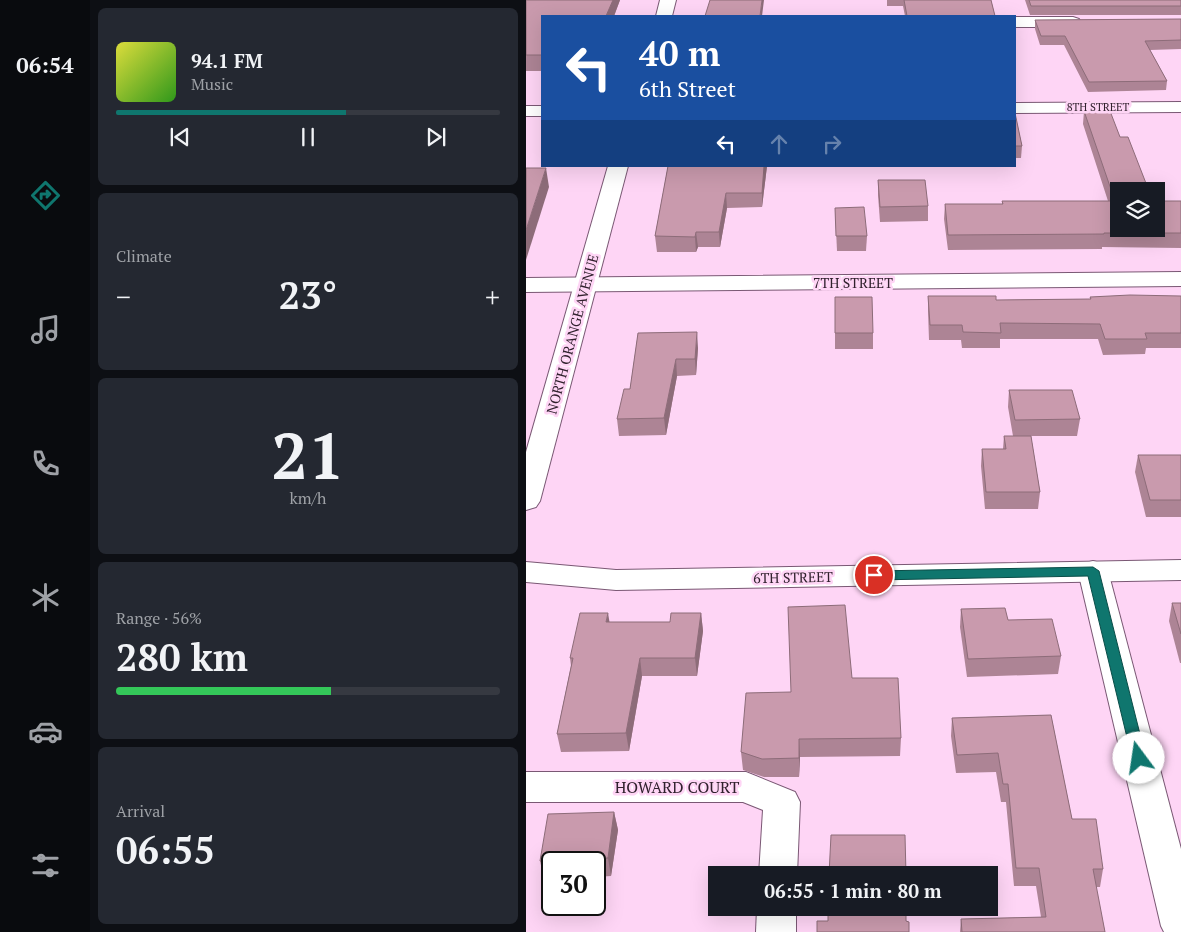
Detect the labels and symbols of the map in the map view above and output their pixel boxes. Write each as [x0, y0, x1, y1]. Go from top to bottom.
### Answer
street label: 8TH STREET [1067, 100, 1130, 114]
street label: NORTH ORANGE AVENUE [542, 252, 602, 416]
street label: 7TH STREET [813, 273, 893, 292]
pin [853, 554, 895, 596]
street label: 6TH STREET [753, 567, 833, 587]
position arrow [1112, 731, 1164, 783]
street label: HOWARD COURT [615, 776, 739, 798]
speed limit sign: 30 [541, 851, 606, 916]

